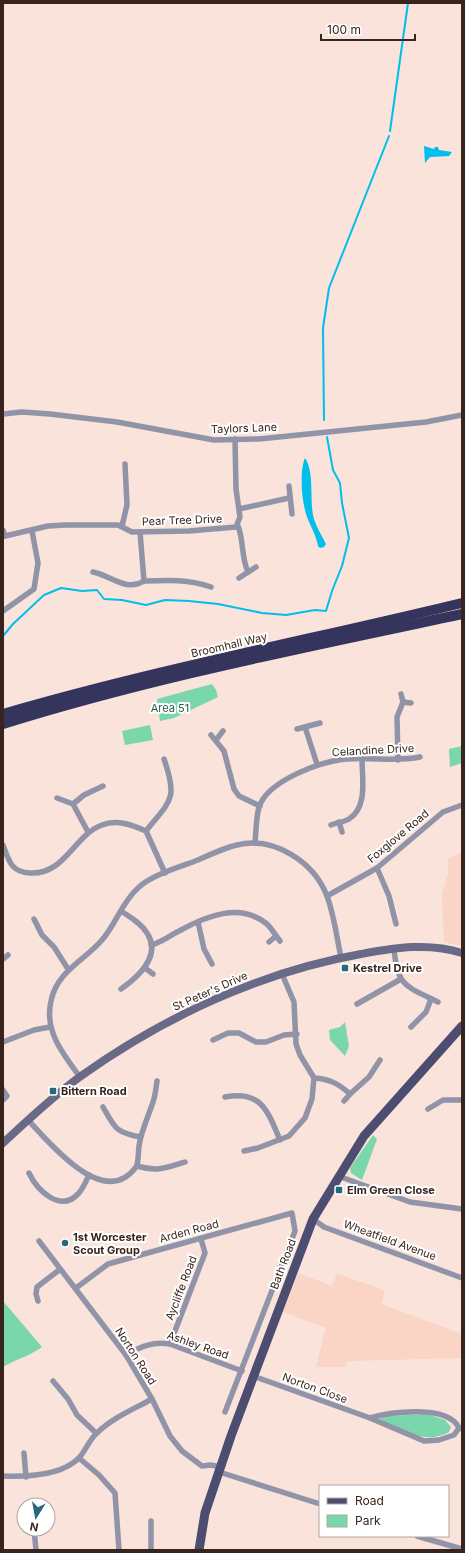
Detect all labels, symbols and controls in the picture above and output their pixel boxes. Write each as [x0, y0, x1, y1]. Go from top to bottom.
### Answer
scale bar [321, 16, 415, 42]
text: 100 m [327, 22, 361, 37]
street label: Taylors Lane [211, 420, 277, 436]
street label: Pear Tree Drive [141, 512, 223, 528]
street label: Broomhall Way [190, 629, 268, 661]
park label: Area 51 [151, 701, 189, 715]
street label: Celandine Drive [331, 741, 415, 759]
street label: Foxglove Road [364, 806, 432, 866]
place label: Kestrel Drive [353, 961, 422, 975]
marker: Kestrel Drive [340, 963, 350, 973]
street label: St Peter's Drive [170, 968, 250, 1014]
place label: Bittern Road [61, 1084, 127, 1098]
marker: Bittern Road [48, 1086, 58, 1096]
place label: Elm Green Close [347, 1183, 435, 1197]
marker: Elm Green Close [334, 1185, 344, 1195]
street label: Arden Road [158, 1216, 220, 1246]
street label: Wheatfield Avenue [342, 1217, 438, 1263]
place label: 1st Worcester Scout Group [73, 1230, 147, 1257]
street label: Bath Road [267, 1237, 299, 1291]
marker: 1st Worcester Scout Group [60, 1238, 70, 1248]
street label: Aycliffe Road [162, 1254, 200, 1322]
street label: Norton Road [112, 1325, 160, 1387]
street label: Ashley Road [165, 1328, 231, 1362]
street label: Norton Close [280, 1370, 350, 1406]
legend [319, 1485, 449, 1537]
text: Road [355, 1493, 384, 1508]
north arrow [16, 1497, 56, 1537]
text: Park [355, 1513, 381, 1528]
text: N [29, 1519, 40, 1534]

